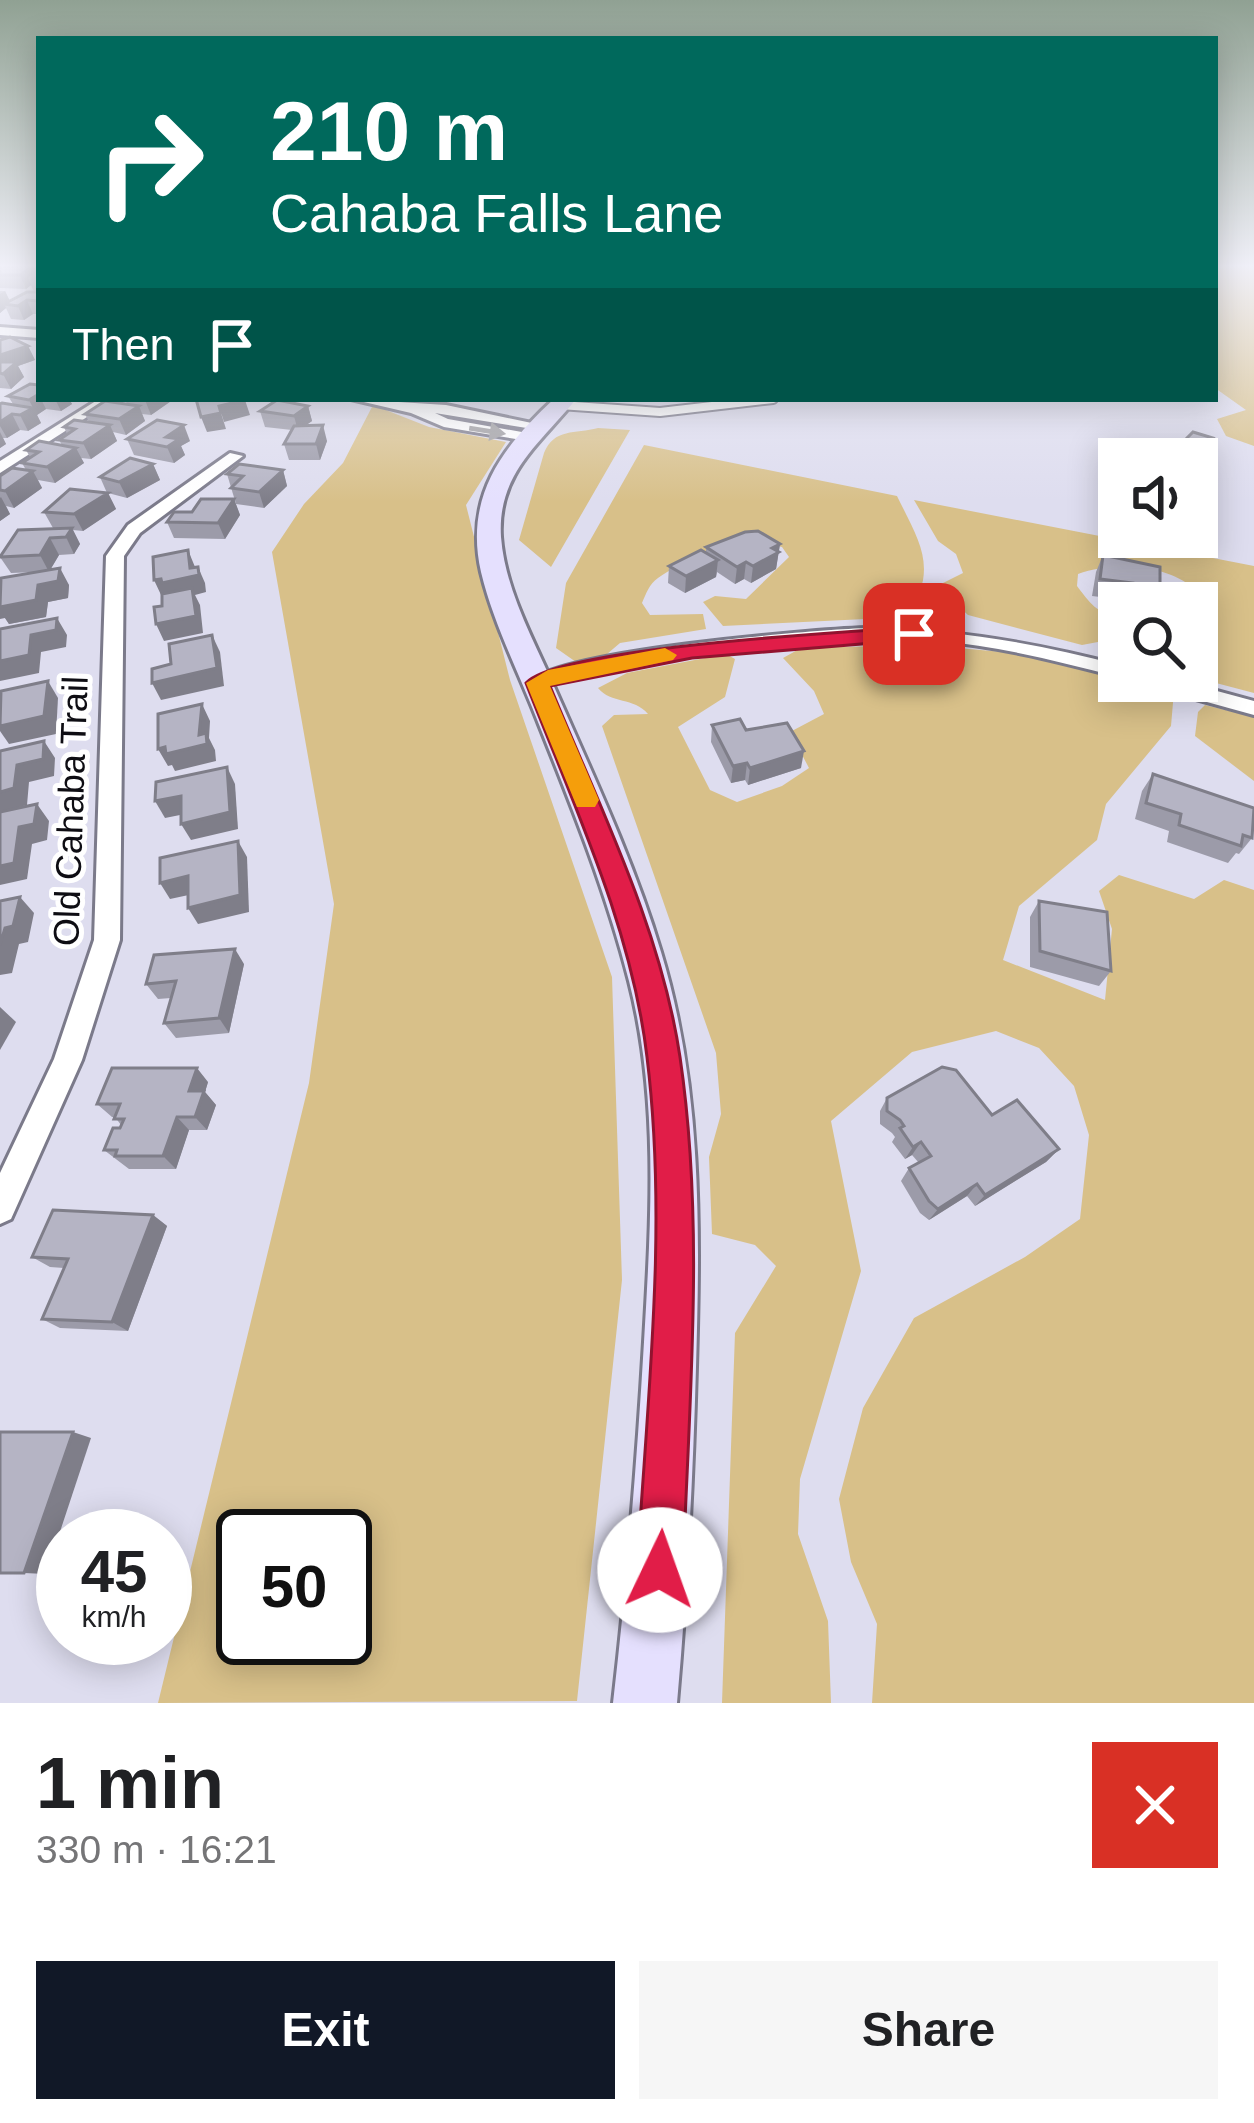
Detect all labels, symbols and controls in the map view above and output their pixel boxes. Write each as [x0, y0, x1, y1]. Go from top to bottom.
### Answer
icon: right [72, 84, 228, 240]
text: 210 m [270, 84, 508, 178]
text: Cahaba Falls Lane [270, 183, 723, 243]
icon: arrive [199, 312, 265, 378]
text: Then [72, 319, 175, 370]
one-way arrow [469, 421, 506, 440]
map controls [1098, 438, 1218, 702]
button: sound [1098, 438, 1218, 558]
button: search [1098, 582, 1218, 702]
pin [863, 583, 965, 685]
icon: arrive [881, 601, 947, 667]
street label: Old Cahaba Trail [45, 675, 96, 947]
position arrow [597, 1507, 723, 1633]
speed limit sign: 50 [216, 1509, 372, 1665]
text: 45 [81, 1538, 147, 1605]
text: km/h [81, 1600, 147, 1633]
button: close [1092, 1742, 1218, 1868]
text: 1 min [36, 1743, 224, 1823]
text: 330 m · 16:21 [36, 1828, 277, 1871]
button: Exit [36, 1961, 615, 2099]
button: Share [639, 1961, 1218, 2099]

